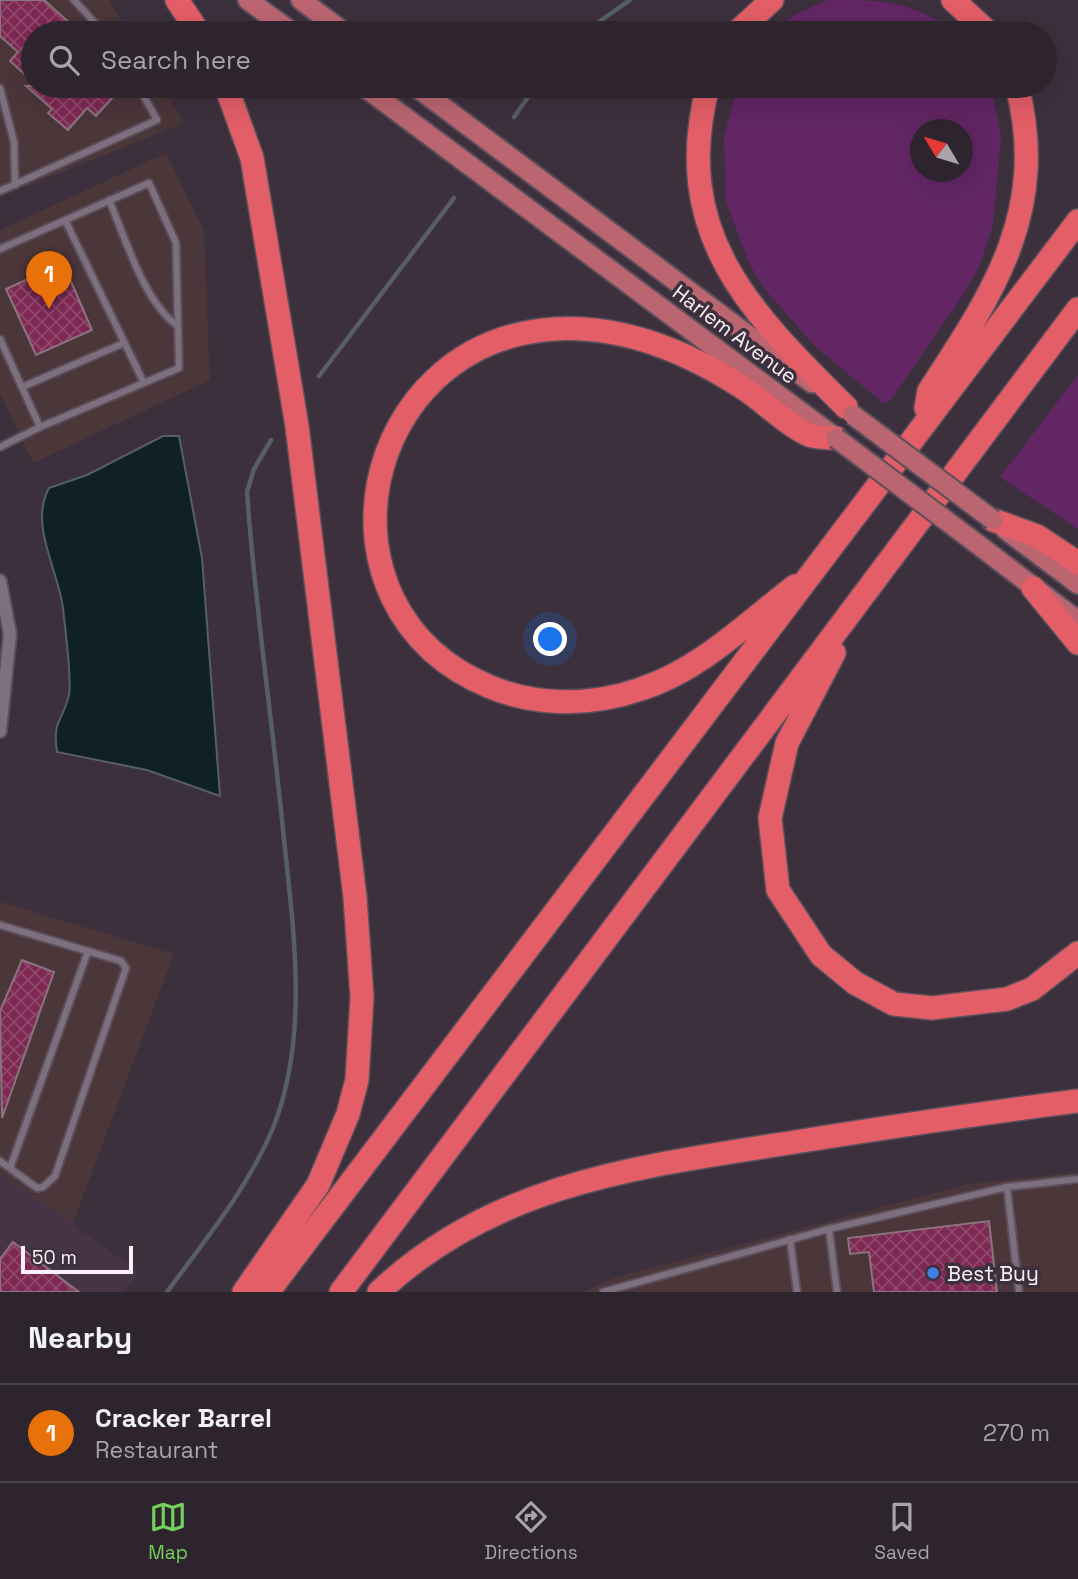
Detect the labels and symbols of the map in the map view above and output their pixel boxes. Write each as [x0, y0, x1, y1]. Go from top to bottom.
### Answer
north arrow [910, 119, 973, 182]
pin: 1 [26, 251, 72, 309]
street label: Harlem Avenue [668, 278, 802, 390]
your location [533, 622, 567, 656]
scale bar [21, 1243, 133, 1275]
place label: Best Buy [947, 1260, 1039, 1287]
marker: Best Buy [925, 1265, 941, 1281]

